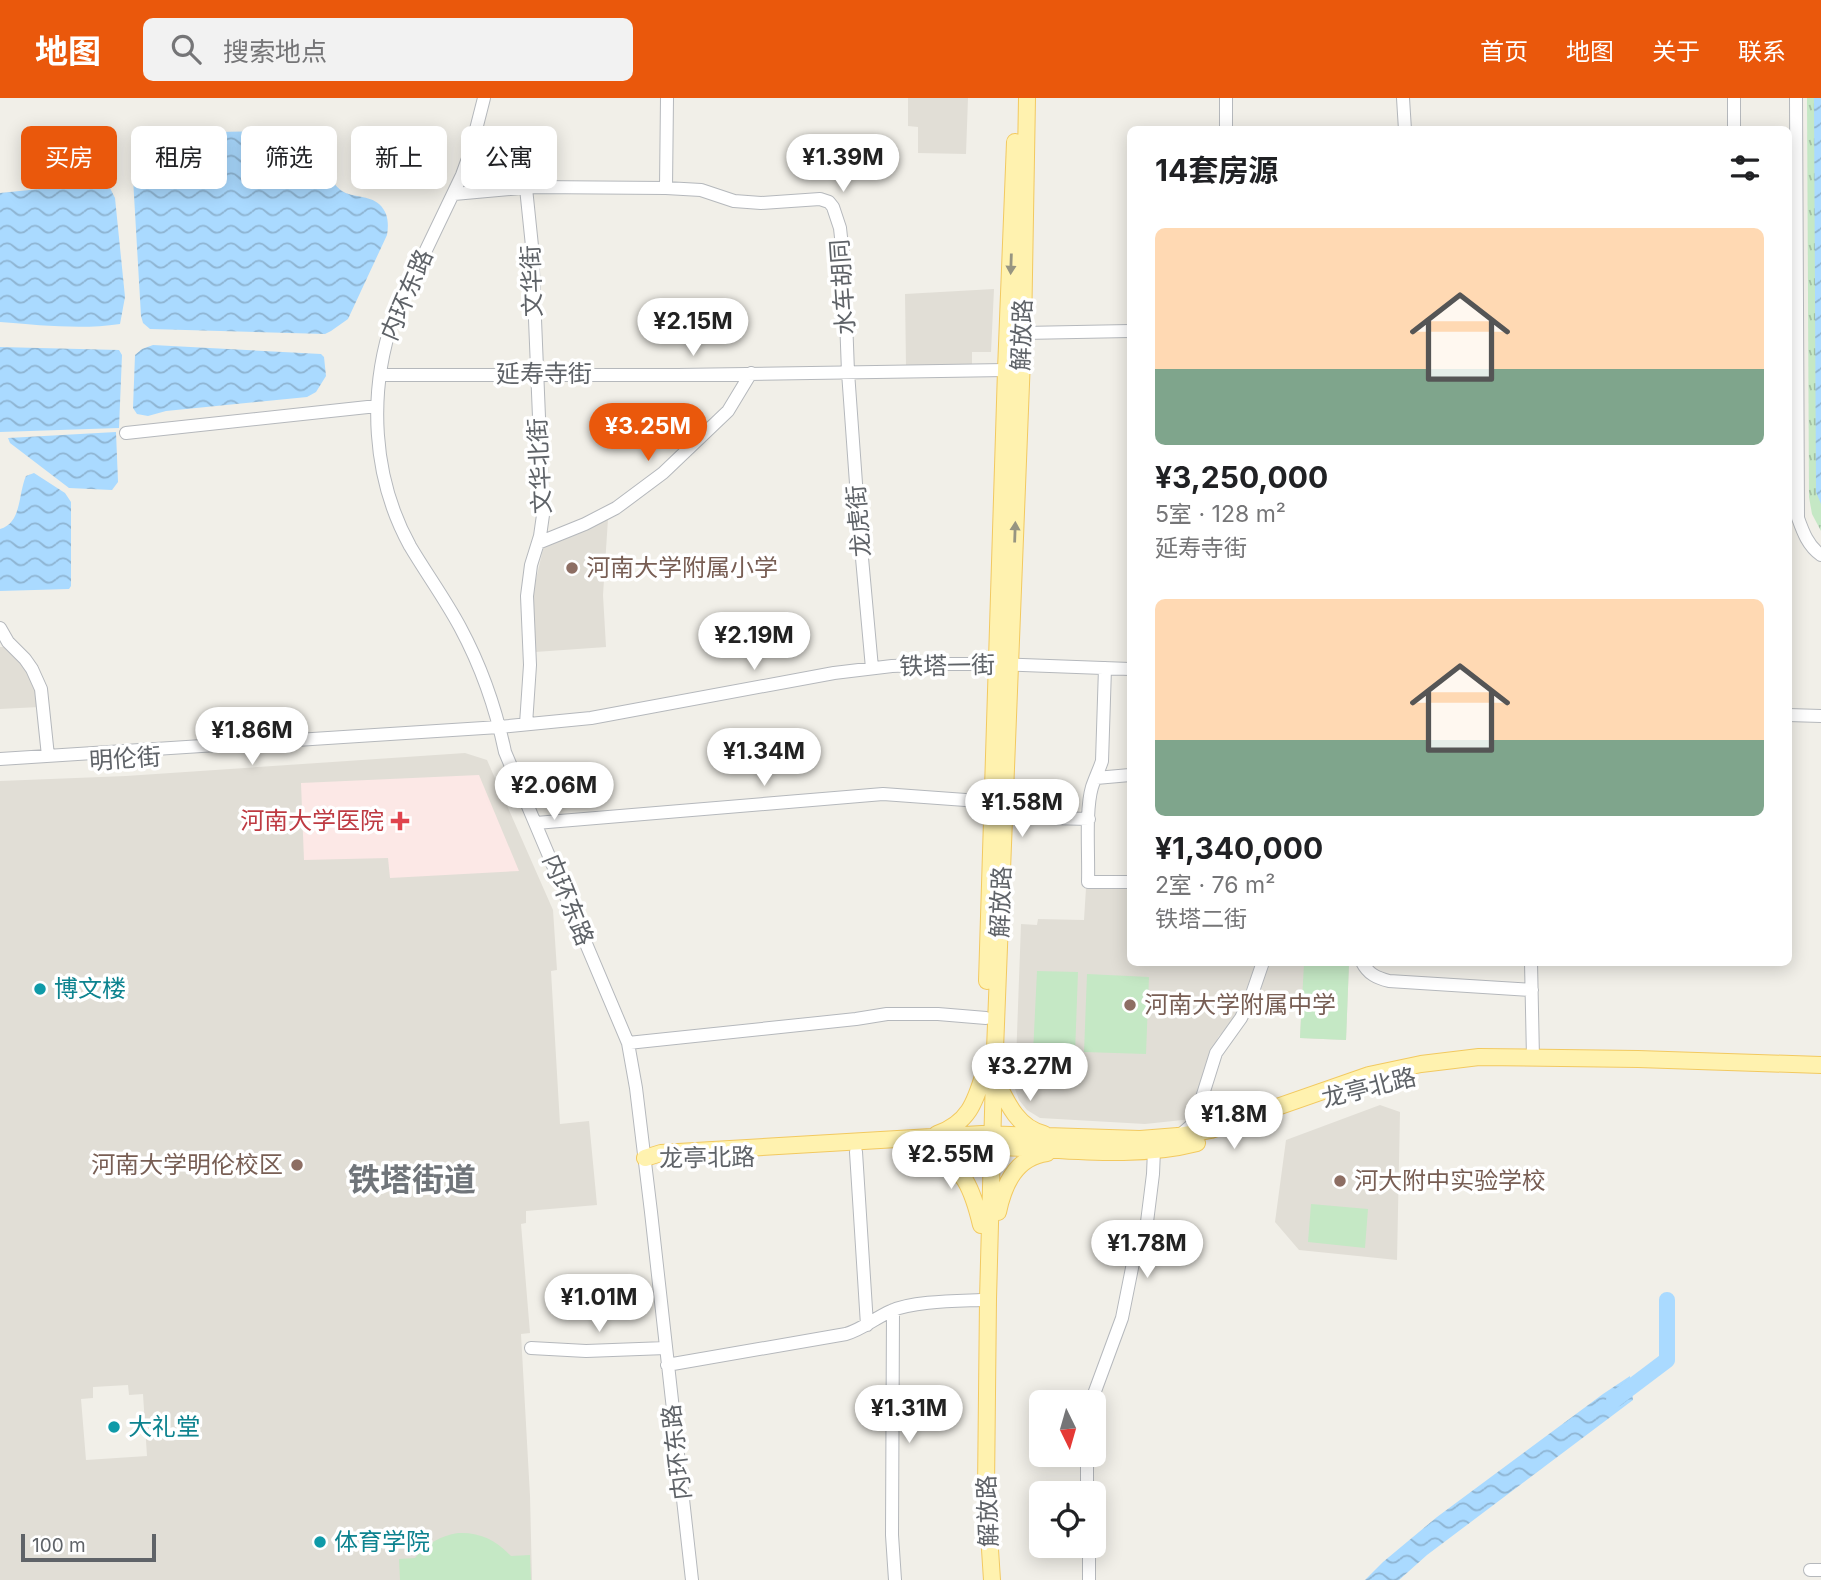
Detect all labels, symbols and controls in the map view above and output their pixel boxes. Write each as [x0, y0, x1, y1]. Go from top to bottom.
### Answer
search box [143, 18, 633, 81]
icon: search [167, 30, 205, 68]
text: 地图 [35, 31, 101, 71]
text: 搜索地点 [223, 36, 327, 67]
text: 首页 [1480, 37, 1528, 66]
text: 地图 [1566, 37, 1614, 66]
text: 关于 [1652, 37, 1700, 66]
text: 联系 [1738, 37, 1786, 66]
chip: 买房 [21, 126, 117, 189]
chip: 租房 [131, 126, 227, 189]
chip: 筛选 [241, 126, 337, 189]
chip: 新上 [351, 126, 447, 189]
chip: 公寓 [461, 126, 557, 189]
pin: ¥1.39M [786, 134, 900, 194]
text: ¥1.39M [802, 143, 884, 171]
icon: filters [1726, 149, 1764, 187]
text: 14套房源 [1155, 152, 1278, 188]
street label: 水车胡同 [825, 238, 860, 336]
street label: 内环东路 [374, 245, 439, 345]
street label: 文华街 [516, 245, 547, 318]
one-way arrow [1005, 253, 1016, 275]
icon: home [1397, 274, 1523, 400]
street label: 解放路 [1006, 298, 1037, 371]
pin: ¥2.15M [636, 299, 750, 358]
text: ¥2.15M [653, 307, 733, 335]
street label: 延寿寺街 [496, 359, 592, 388]
pin: ¥3.25M [591, 404, 705, 463]
text: ¥3.25M [605, 412, 691, 440]
street label: 文华北街 [523, 417, 556, 515]
text: ¥3,250,000 [1155, 459, 1328, 495]
street label: 龙虎街 [841, 484, 876, 558]
text: 5室 · 128 m² [1155, 500, 1286, 528]
one-way arrow [1010, 521, 1021, 543]
text: 延寿寺街 [1155, 534, 1247, 562]
place label: 河南大学附属小学 [586, 553, 778, 582]
marker: 河南大学附属小学 [564, 560, 580, 576]
pin: ¥2.19M [697, 612, 811, 672]
text: ¥2.19M [714, 621, 794, 649]
icon: home [1397, 645, 1523, 771]
street label: 铁塔一街 [899, 650, 995, 681]
pin: ¥1.86M [195, 708, 309, 767]
text: ¥1.86M [211, 716, 293, 744]
pin: ¥1.34M [707, 728, 821, 788]
text: ¥1.34M [723, 737, 805, 765]
street label: 明伦街 [88, 742, 162, 775]
pin: ¥2.06M [497, 762, 611, 822]
text: ¥2.06M [511, 771, 597, 799]
pin: ¥1.58M [965, 780, 1079, 839]
text: ¥1.58M [981, 788, 1063, 816]
place label: 河南大学医院 [240, 806, 384, 835]
marker: 河南大学医院 [390, 811, 410, 831]
text: ¥1,340,000 [1155, 830, 1323, 866]
street label: 内环东路 [537, 850, 600, 950]
street label: 解放路 [985, 865, 1016, 938]
text: 2室 · 76 m² [1155, 871, 1275, 899]
text: 铁塔二街 [1155, 905, 1247, 933]
place label: 博文楼 [54, 974, 126, 1003]
marker: 博文楼 [32, 981, 48, 997]
place label: 河南大学附属中学 [1144, 990, 1336, 1019]
marker: 河南大学附属中学 [1122, 997, 1138, 1013]
pin: ¥3.27M [973, 1044, 1087, 1103]
text: ¥3.27M [988, 1052, 1072, 1080]
street label: 龙亭北路 [1319, 1062, 1419, 1113]
pin: ¥1.8M [1185, 1091, 1283, 1151]
text: ¥1.8M [1201, 1100, 1267, 1128]
pin: ¥2.55M [894, 1132, 1008, 1191]
text: ¥2.55M [908, 1140, 994, 1168]
street label: 龙亭北路 [659, 1142, 755, 1173]
place label: 河南大学明伦校区 [91, 1150, 283, 1179]
marker: 河南大学明伦校区 [289, 1157, 305, 1173]
district label: 铁塔街道 [348, 1160, 476, 1199]
place label: 河大附中实验学校 [1354, 1166, 1546, 1195]
marker: 河大附中实验学校 [1332, 1173, 1348, 1189]
pin: ¥1.78M [1090, 1220, 1204, 1280]
text: ¥1.78M [1107, 1229, 1187, 1257]
pin: ¥1.01M [542, 1274, 656, 1334]
text: ¥1.01M [561, 1283, 637, 1311]
pin: ¥1.31M [852, 1386, 966, 1445]
north arrow [1029, 1390, 1106, 1466]
map controls [1029, 1390, 1106, 1558]
text: ¥1.31M [871, 1394, 947, 1422]
street label: 内环东路 [656, 1403, 697, 1501]
place label: 大礼堂 [128, 1412, 200, 1441]
marker: 大礼堂 [106, 1419, 122, 1435]
street label: 解放路 [972, 1475, 1003, 1548]
button: locate [1029, 1481, 1106, 1558]
place label: 体育学院 [334, 1527, 430, 1556]
scale bar [21, 1531, 156, 1563]
text: 100 m [32, 1534, 86, 1557]
marker: 体育学院 [312, 1534, 328, 1550]

